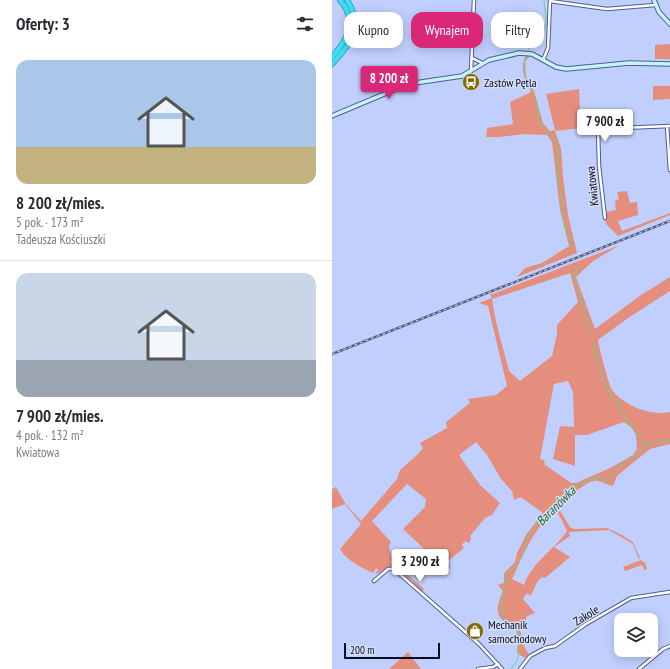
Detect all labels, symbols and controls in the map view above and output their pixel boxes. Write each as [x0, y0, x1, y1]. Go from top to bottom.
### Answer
chip: Kupno [344, 12, 403, 48]
chip: Wynajem [411, 12, 483, 48]
chip: Filtry [491, 12, 544, 48]
text: Oferty: 3 [16, 13, 70, 35]
icon: filters [294, 13, 316, 35]
pin: 8 200 zł [348, 66, 430, 100]
text: 8 200 zł [370, 70, 408, 87]
bus stop icon: Zastów Pętla [461, 72, 481, 92]
place label: Zastów Pętla [484, 75, 537, 90]
icon: home [130, 86, 202, 158]
pin: 7 900 zł [564, 109, 646, 143]
text: 7 900 zł [586, 113, 624, 130]
street label: Kwiatowa [582, 165, 602, 207]
text: 8 200 zł/mies. [16, 192, 104, 214]
text: 5 pok. · 173 m² [16, 214, 84, 231]
text: Tadeusza Kościuszki [16, 231, 106, 248]
icon: home [130, 299, 202, 371]
text: 7 900 zł/mies. [16, 405, 104, 427]
text: 4 pok. · 132 m² [16, 427, 84, 444]
text: Kwiatowa [16, 444, 59, 461]
water label: Baranówka [533, 482, 580, 529]
pin: 3 290 zł [379, 549, 461, 583]
text: 3 290 zł [401, 553, 439, 570]
street label: Zakole [570, 601, 602, 629]
map controls [614, 613, 658, 657]
button: layers [614, 613, 658, 657]
place label: Mechanik samochodowy [488, 617, 547, 646]
shop icon: Mechanik samochodowy [465, 621, 485, 641]
scale bar [344, 641, 440, 660]
text: 200 m [350, 643, 374, 657]

